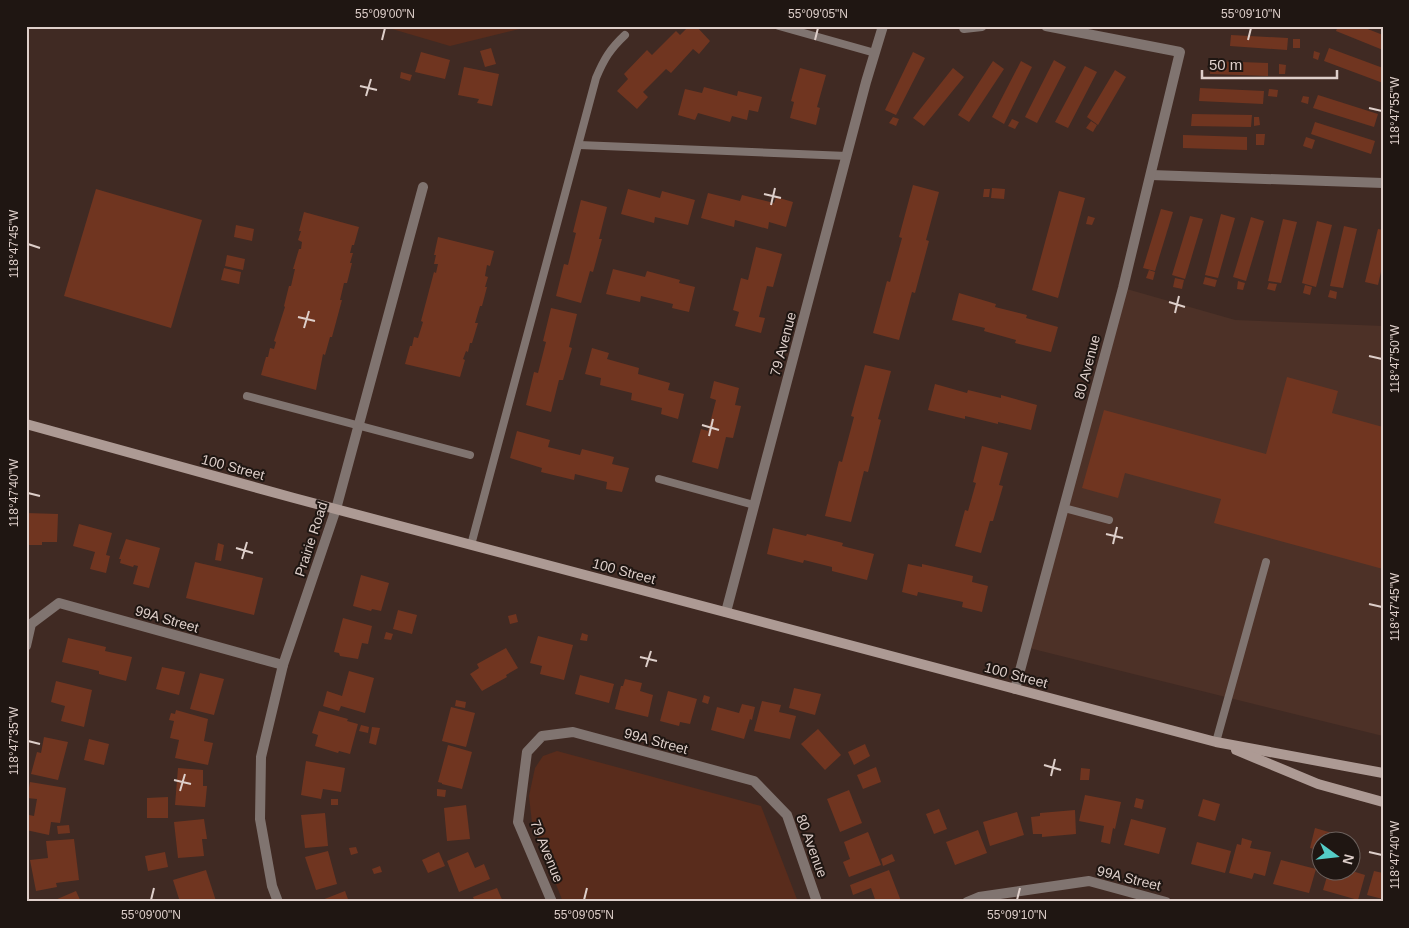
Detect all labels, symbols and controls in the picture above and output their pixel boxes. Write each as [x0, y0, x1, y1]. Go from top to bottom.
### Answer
text: 55°09'00"N [355, 7, 415, 21]
text: 55°09'05"N [788, 7, 848, 21]
text: 55°09'10"N [1221, 7, 1281, 21]
scale bar [1202, 48, 1336, 80]
text: 50 m [1209, 56, 1242, 73]
text: 118°47'55"W [1388, 76, 1402, 145]
text: 118°47'45"W [7, 209, 21, 278]
street label: 79 Avenue [767, 310, 799, 378]
text: 118°47'50"W [1388, 324, 1402, 393]
street label: 80 Avenue [1071, 333, 1103, 401]
street label: 100 Street [200, 451, 266, 483]
text: 118°47'40"W [7, 458, 21, 527]
street label: Prairie Road [291, 500, 331, 578]
street label: 100 Street [591, 555, 657, 587]
text: 118°47'45"W [1388, 572, 1402, 641]
street label: 99A Street [133, 602, 201, 636]
street label: 100 Street [983, 659, 1049, 691]
text: 118°47'35"W [7, 706, 21, 775]
street label: 99A Street [622, 725, 690, 757]
street label: 80 Avenue [793, 812, 831, 880]
street label: 79 Avenue [527, 817, 567, 885]
text: 118°47'40"W [1388, 820, 1402, 889]
north arrow [1312, 830, 1362, 880]
text: N [1340, 852, 1358, 866]
street label: 99A Street [1095, 862, 1163, 894]
text: 55°09'00"N [121, 908, 181, 922]
text: 55°09'05"N [554, 908, 614, 922]
text: 55°09'10"N [987, 908, 1047, 922]

